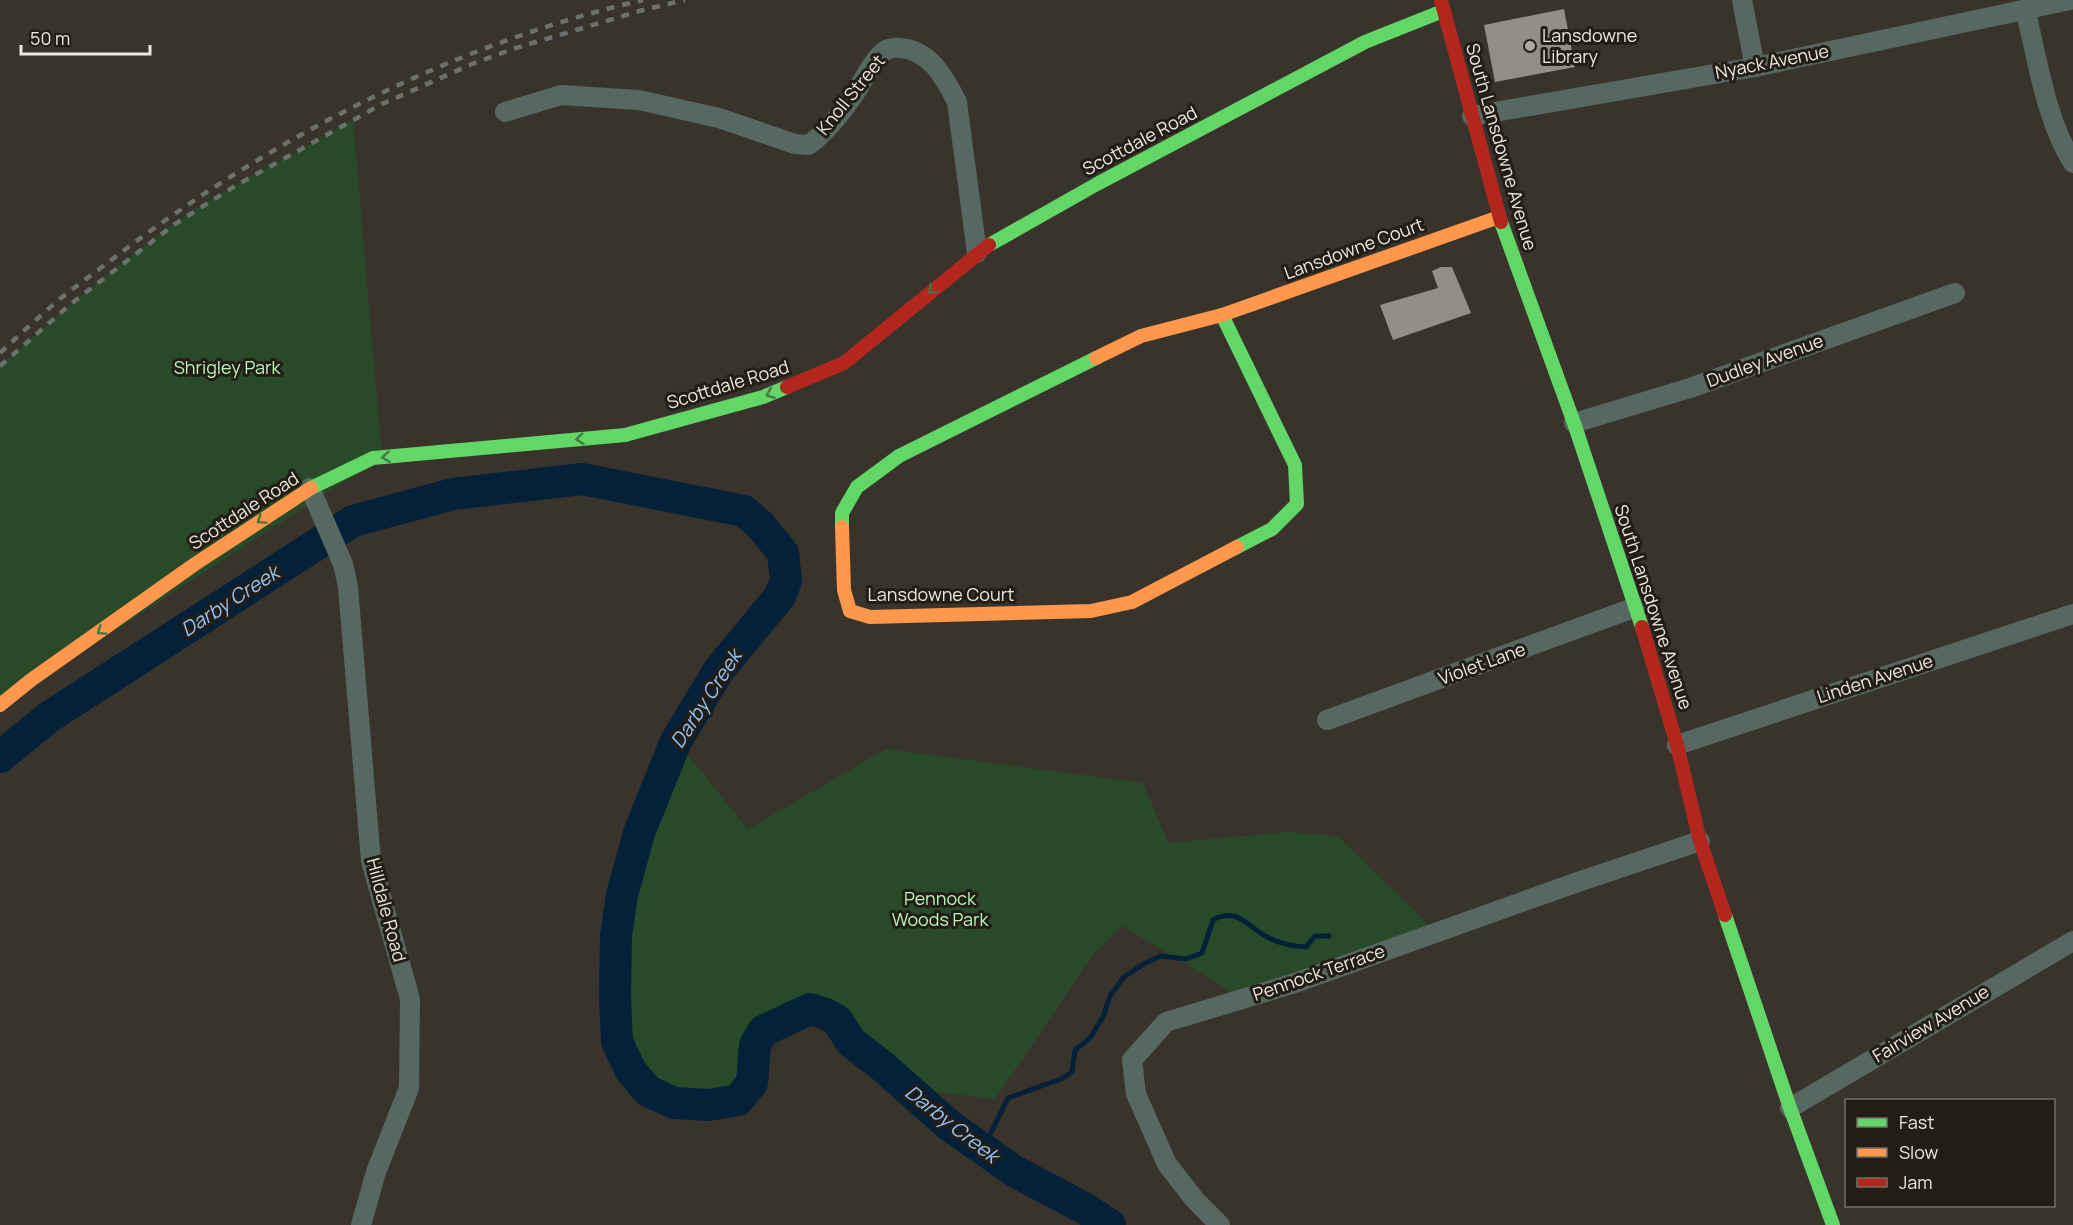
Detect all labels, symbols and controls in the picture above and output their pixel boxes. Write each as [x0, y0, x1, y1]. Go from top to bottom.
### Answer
scale bar [21, 18, 150, 56]
place label: Lansdowne Library [1542, 23, 1637, 68]
text: 50 m [30, 26, 70, 50]
street label: Nyack Avenue [1713, 38, 1831, 84]
marker: Lansdowne Library [1523, 39, 1537, 53]
street label: South Lansdowne Avenue [1461, 40, 1543, 253]
street label: Knoll Street [810, 49, 890, 140]
street label: Scottdale Road [1078, 100, 1201, 180]
street label: Lansdowne Court [1281, 212, 1427, 284]
one-way arrow [928, 283, 939, 294]
street label: Dudley Avenue [1703, 328, 1826, 392]
street label: Scottdale Road [664, 354, 792, 414]
park label: Shrigley Park [174, 355, 281, 379]
one-way arrow [765, 387, 776, 399]
one-way arrow [576, 432, 585, 445]
one-way arrow [382, 450, 391, 463]
street label: Scottdale Road [184, 466, 303, 555]
street label: South Lansdowne Avenue [1609, 501, 1698, 712]
one-way arrow [257, 513, 268, 524]
water label: Darby Creek [175, 557, 287, 642]
street label: Lansdowne Court [868, 582, 1014, 606]
one-way arrow [96, 624, 107, 635]
street label: Violet Lane [1435, 636, 1529, 690]
water label: Darby Creek [664, 642, 749, 753]
street label: Linden Avenue [1814, 648, 1936, 708]
street label: Hilldale Road [362, 855, 412, 964]
park label: Pennock Woods Park [892, 886, 989, 931]
street label: Pennock Terrace [1249, 938, 1388, 1006]
street label: Fairview Avenue [1868, 979, 1993, 1067]
water label: Darby Creek [900, 1078, 1007, 1171]
legend [1845, 1099, 2055, 1207]
text: Fast [1899, 1110, 1934, 1134]
text: Slow [1899, 1140, 1939, 1164]
text: Jam [1899, 1170, 1933, 1194]

